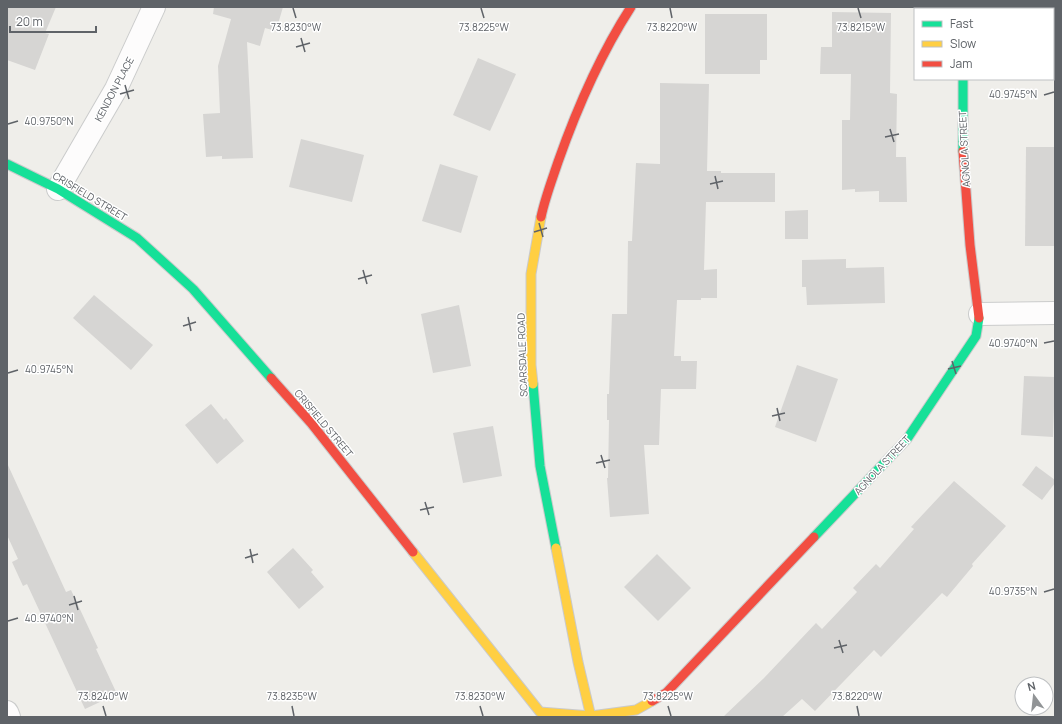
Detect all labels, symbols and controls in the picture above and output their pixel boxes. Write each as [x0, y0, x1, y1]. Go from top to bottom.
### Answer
scale bar [10, 8, 96, 34]
legend [914, 8, 1054, 80]
text: 20 m [16, 13, 43, 30]
text: Fast [950, 15, 974, 32]
text: 73.8230°W [271, 20, 322, 34]
text: 73.8225°W [459, 20, 510, 34]
text: 73.8220°W [647, 20, 698, 34]
text: 73.8215°W [837, 20, 886, 34]
text: Slow [950, 35, 976, 52]
street label: KENDON PLACE [91, 54, 137, 124]
text: Jam [950, 55, 972, 72]
text: 40.9745°N [989, 87, 1037, 101]
street label: AGNOLA STREET [955, 110, 973, 188]
text: 40.9750°N [25, 114, 74, 128]
street label: CRISFIELD STREET [50, 168, 130, 224]
street label: SCARSDALE ROAD [514, 313, 530, 397]
text: 40.9740°N [989, 336, 1037, 350]
text: 40.9745°N [25, 362, 73, 376]
street label: CRISFIELD STREET [291, 386, 357, 460]
street label: AGNOLA STREET [851, 432, 913, 498]
text: 40.9735°N [989, 584, 1037, 598]
text: 40.9740°N [25, 611, 73, 625]
north arrow [1014, 676, 1054, 716]
text: N [1026, 678, 1037, 694]
text: 73.8240°W [78, 689, 129, 703]
text: 73.8235°W [267, 689, 318, 703]
text: 73.8230°W [455, 689, 506, 703]
text: 73.8225°W [643, 689, 694, 703]
text: 73.8220°W [832, 689, 883, 703]

